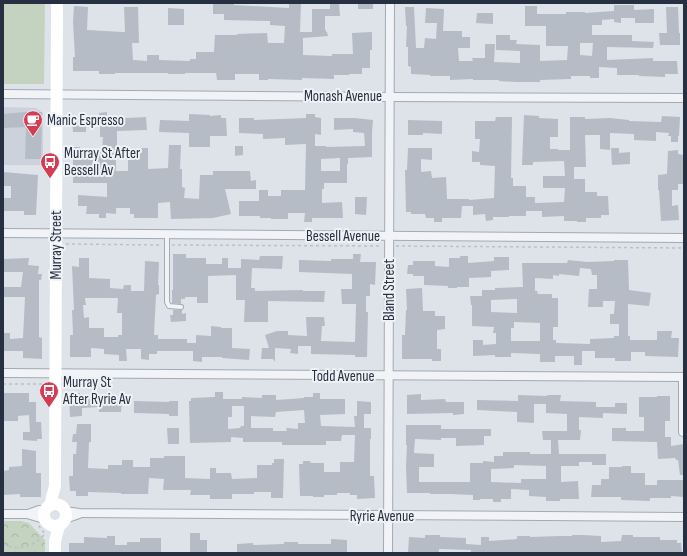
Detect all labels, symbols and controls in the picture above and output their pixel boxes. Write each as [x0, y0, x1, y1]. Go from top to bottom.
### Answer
street label: Monash Avenue [304, 87, 382, 106]
cafe icon: Manic Espresso [22, 109, 44, 137]
place label: Manic Espresso [47, 111, 124, 130]
place label: Murray St After Bessell Av [64, 144, 141, 180]
bus stop icon: Murray St After Bessell Av [39, 151, 61, 179]
street label: Murray Street [47, 210, 66, 280]
street label: Bessell Avenue [306, 227, 380, 246]
street label: Bland Street [380, 259, 399, 321]
street label: Todd Avenue [312, 367, 374, 386]
place label: Murray St After Ryrie Av [62, 373, 131, 409]
bus stop icon: Murray St After Ryrie Av [38, 380, 60, 408]
street label: Ryrie Avenue [350, 507, 414, 526]

